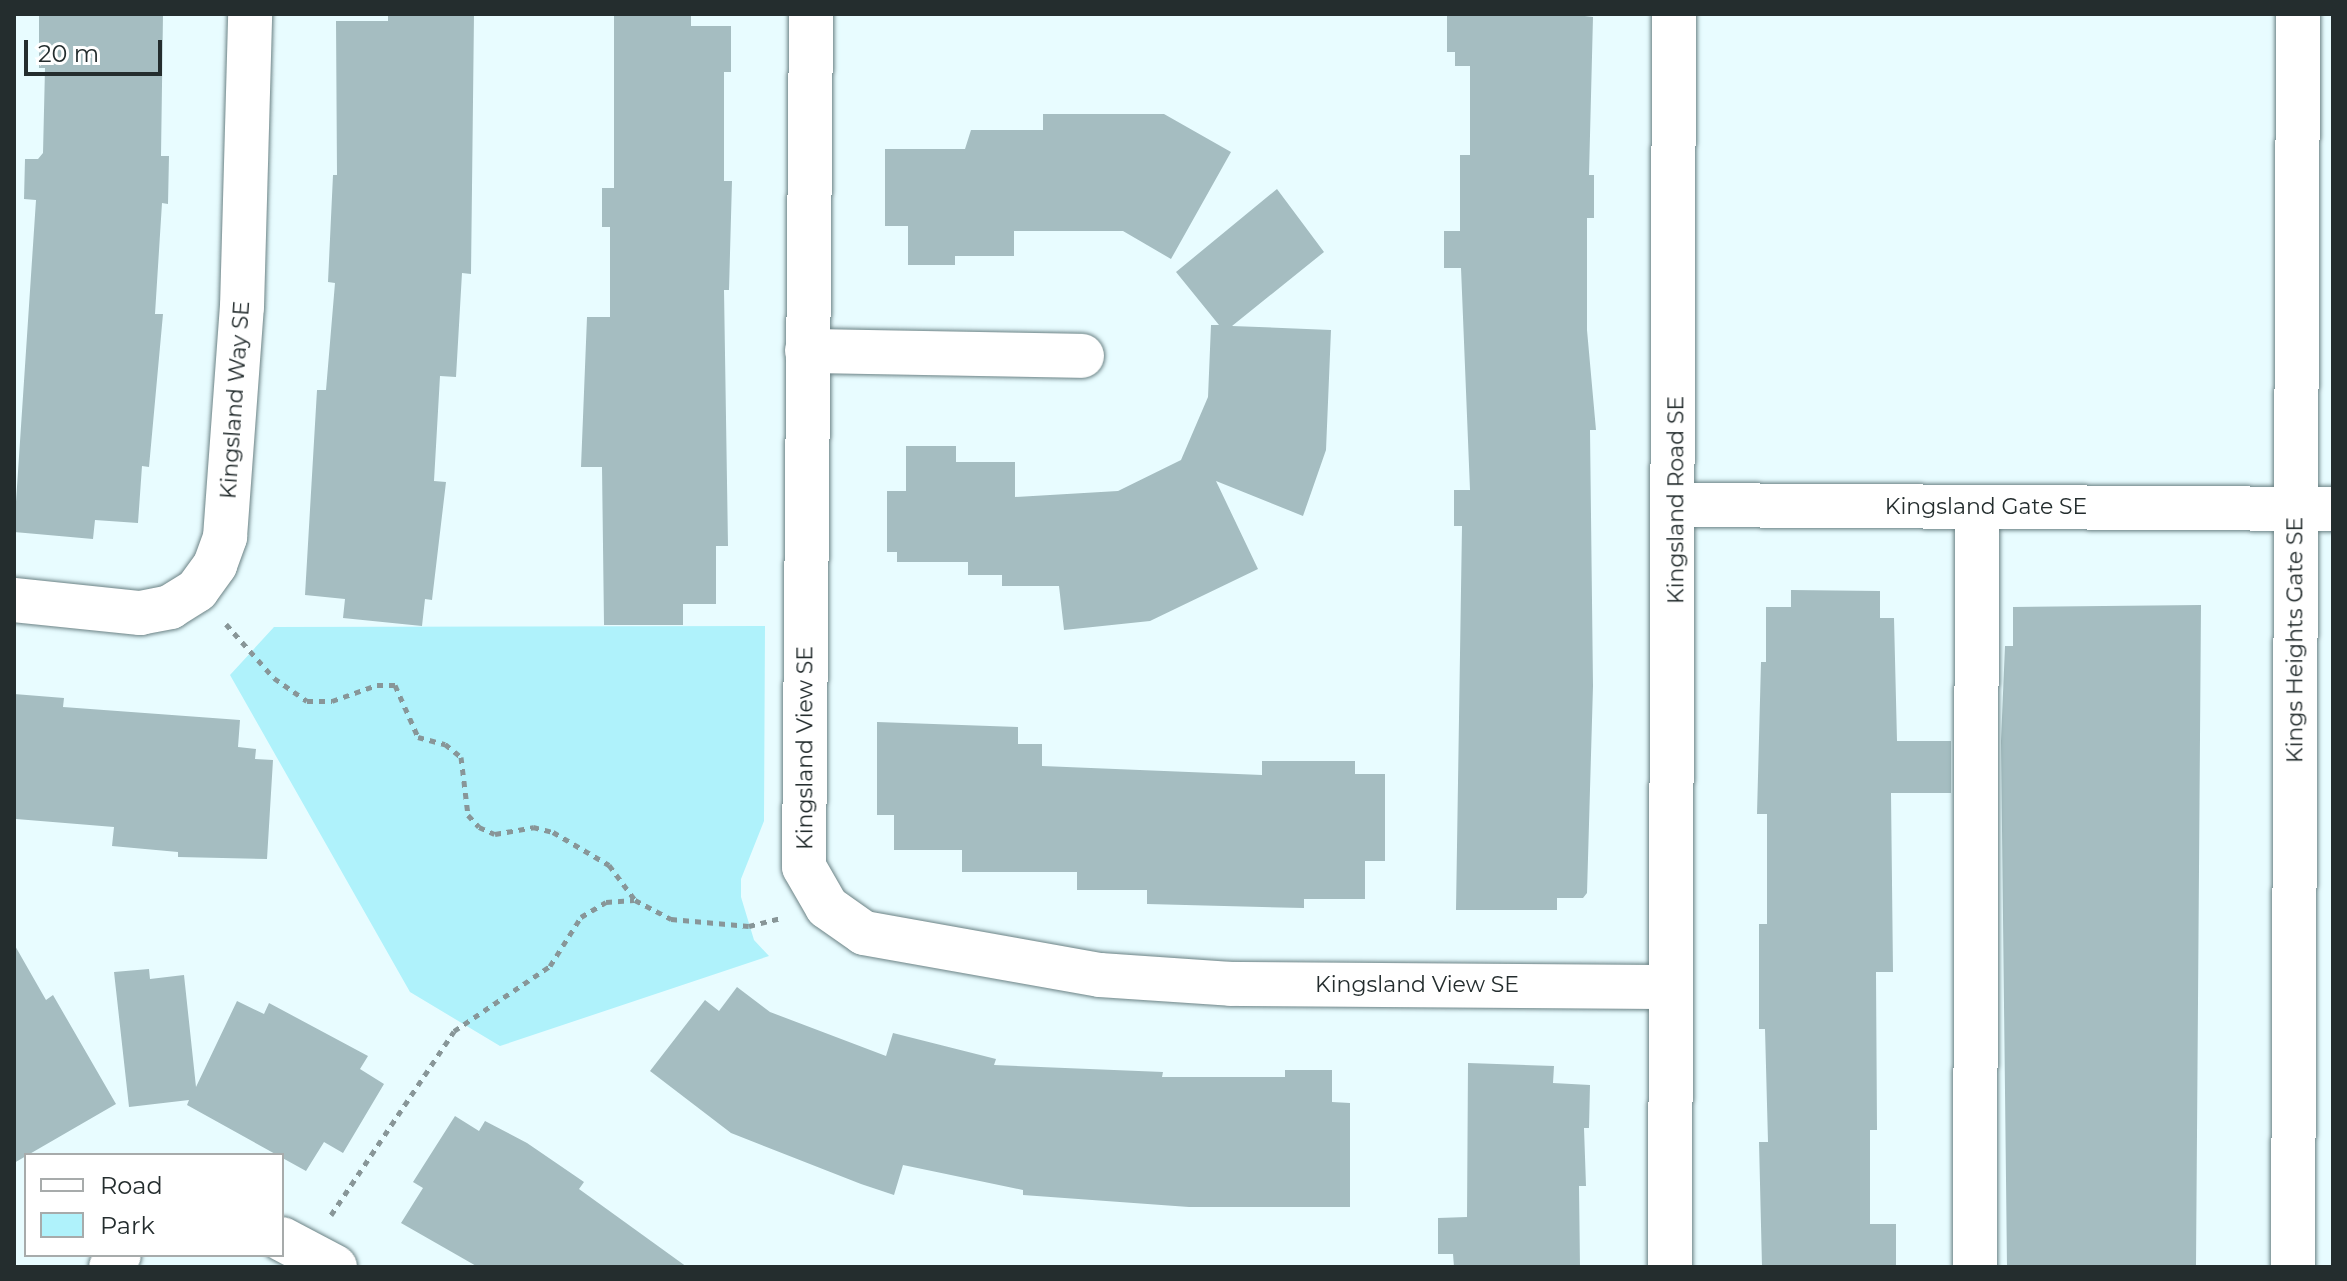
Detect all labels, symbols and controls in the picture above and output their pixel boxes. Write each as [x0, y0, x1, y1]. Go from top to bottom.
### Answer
scale bar [28, 24, 166, 74]
text: 20 m [38, 39, 99, 68]
street label: Kingsland Way SE [215, 300, 255, 500]
street label: Kingsland Road SE [1663, 396, 1689, 604]
street label: Kingsland Gate SE [1885, 494, 2087, 520]
street label: Kings Heights Gate SE [2282, 517, 2308, 763]
street label: Kingsland View SE [792, 646, 818, 850]
street label: Kingsland View SE [1315, 972, 1519, 998]
legend [24, 1153, 284, 1257]
text: Road [100, 1171, 163, 1200]
text: Park [100, 1211, 155, 1240]

